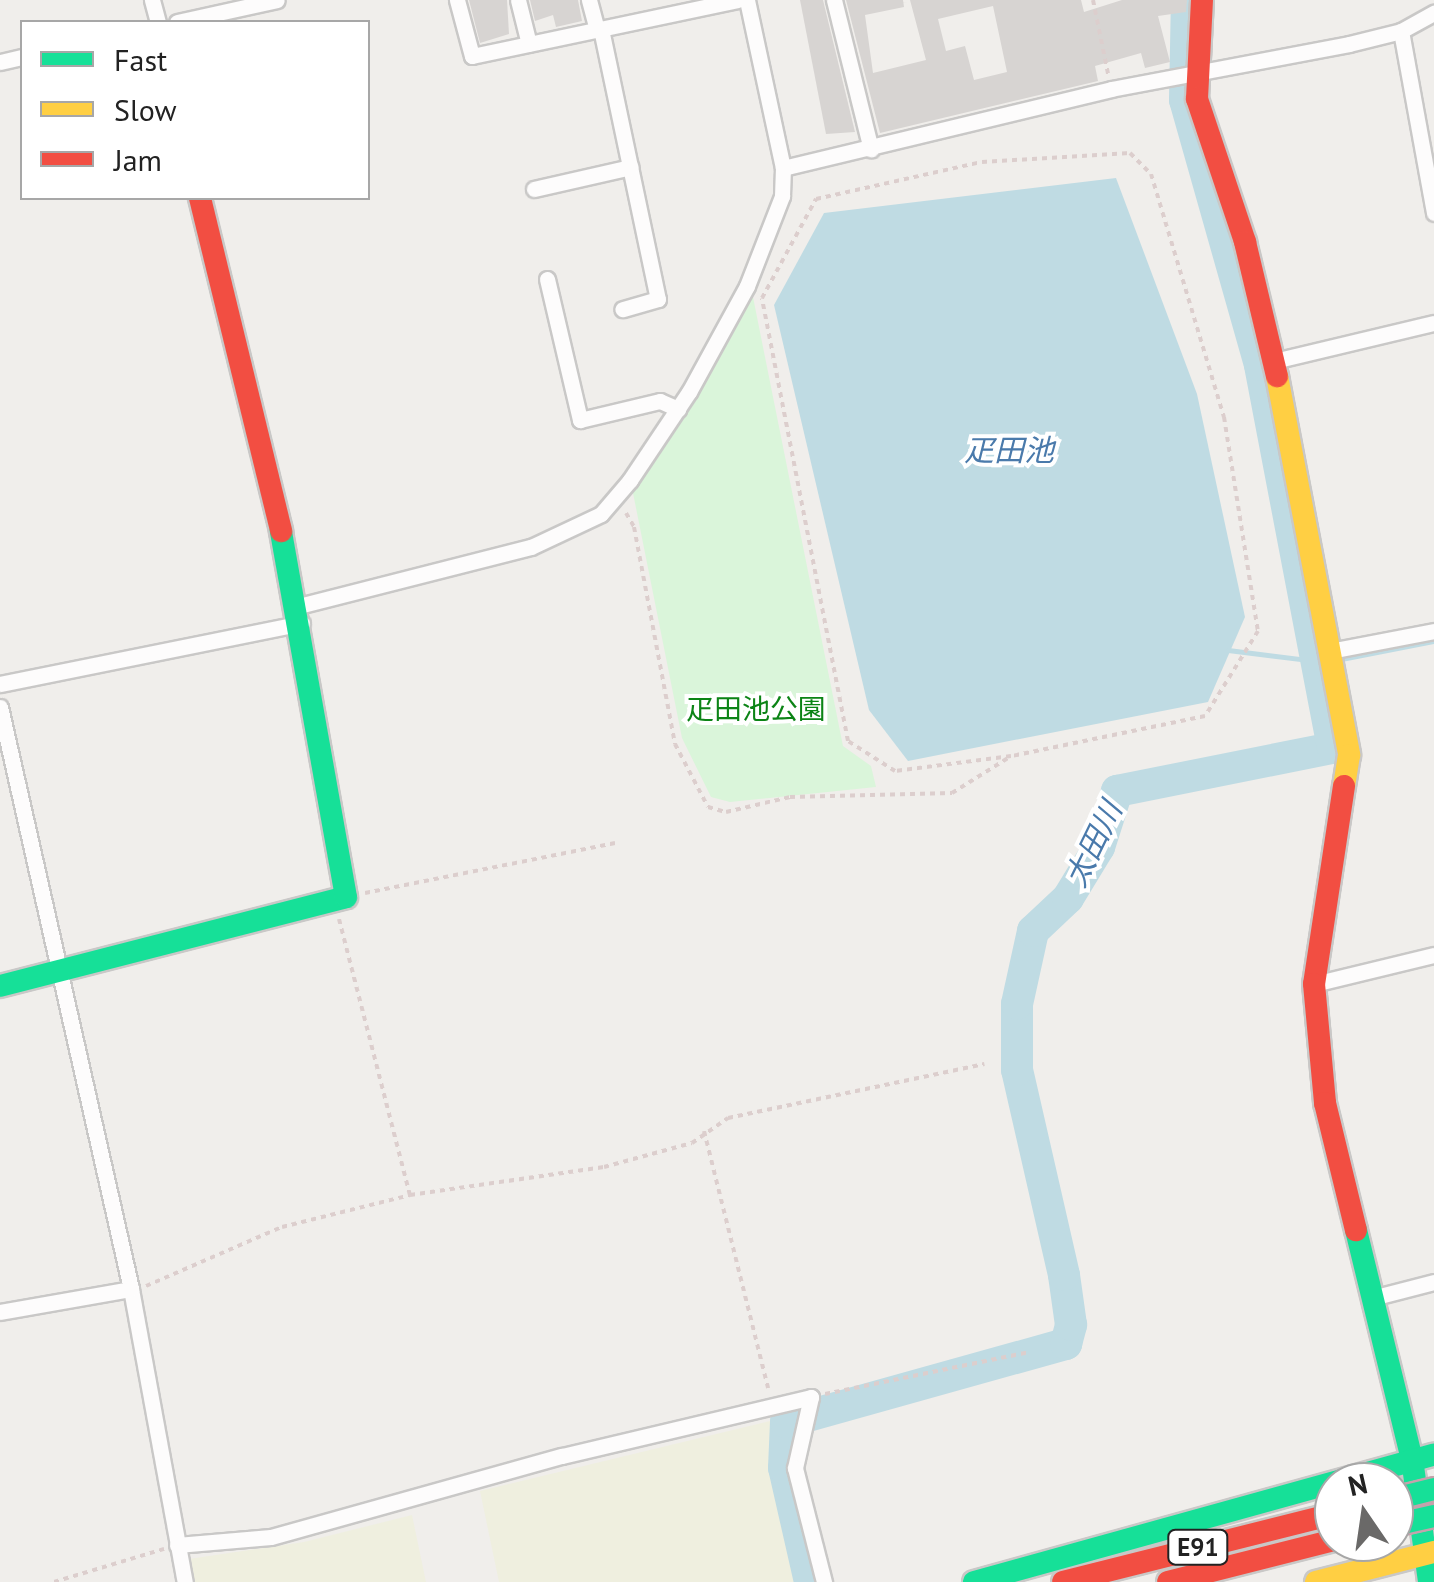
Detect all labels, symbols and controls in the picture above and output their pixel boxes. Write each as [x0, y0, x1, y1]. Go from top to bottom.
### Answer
legend [20, 20, 370, 200]
text: Fast [114, 40, 167, 79]
text: Slow [114, 90, 177, 129]
text: Jam [114, 140, 162, 179]
water label: 疋田池 [964, 432, 1054, 468]
park label: 疋田池公園 [686, 692, 826, 726]
water label: 太田川 [1057, 796, 1129, 892]
north arrow [1314, 1462, 1414, 1562]
text: N [1344, 1464, 1371, 1504]
road number: E91 [1166, 1527, 1230, 1567]

